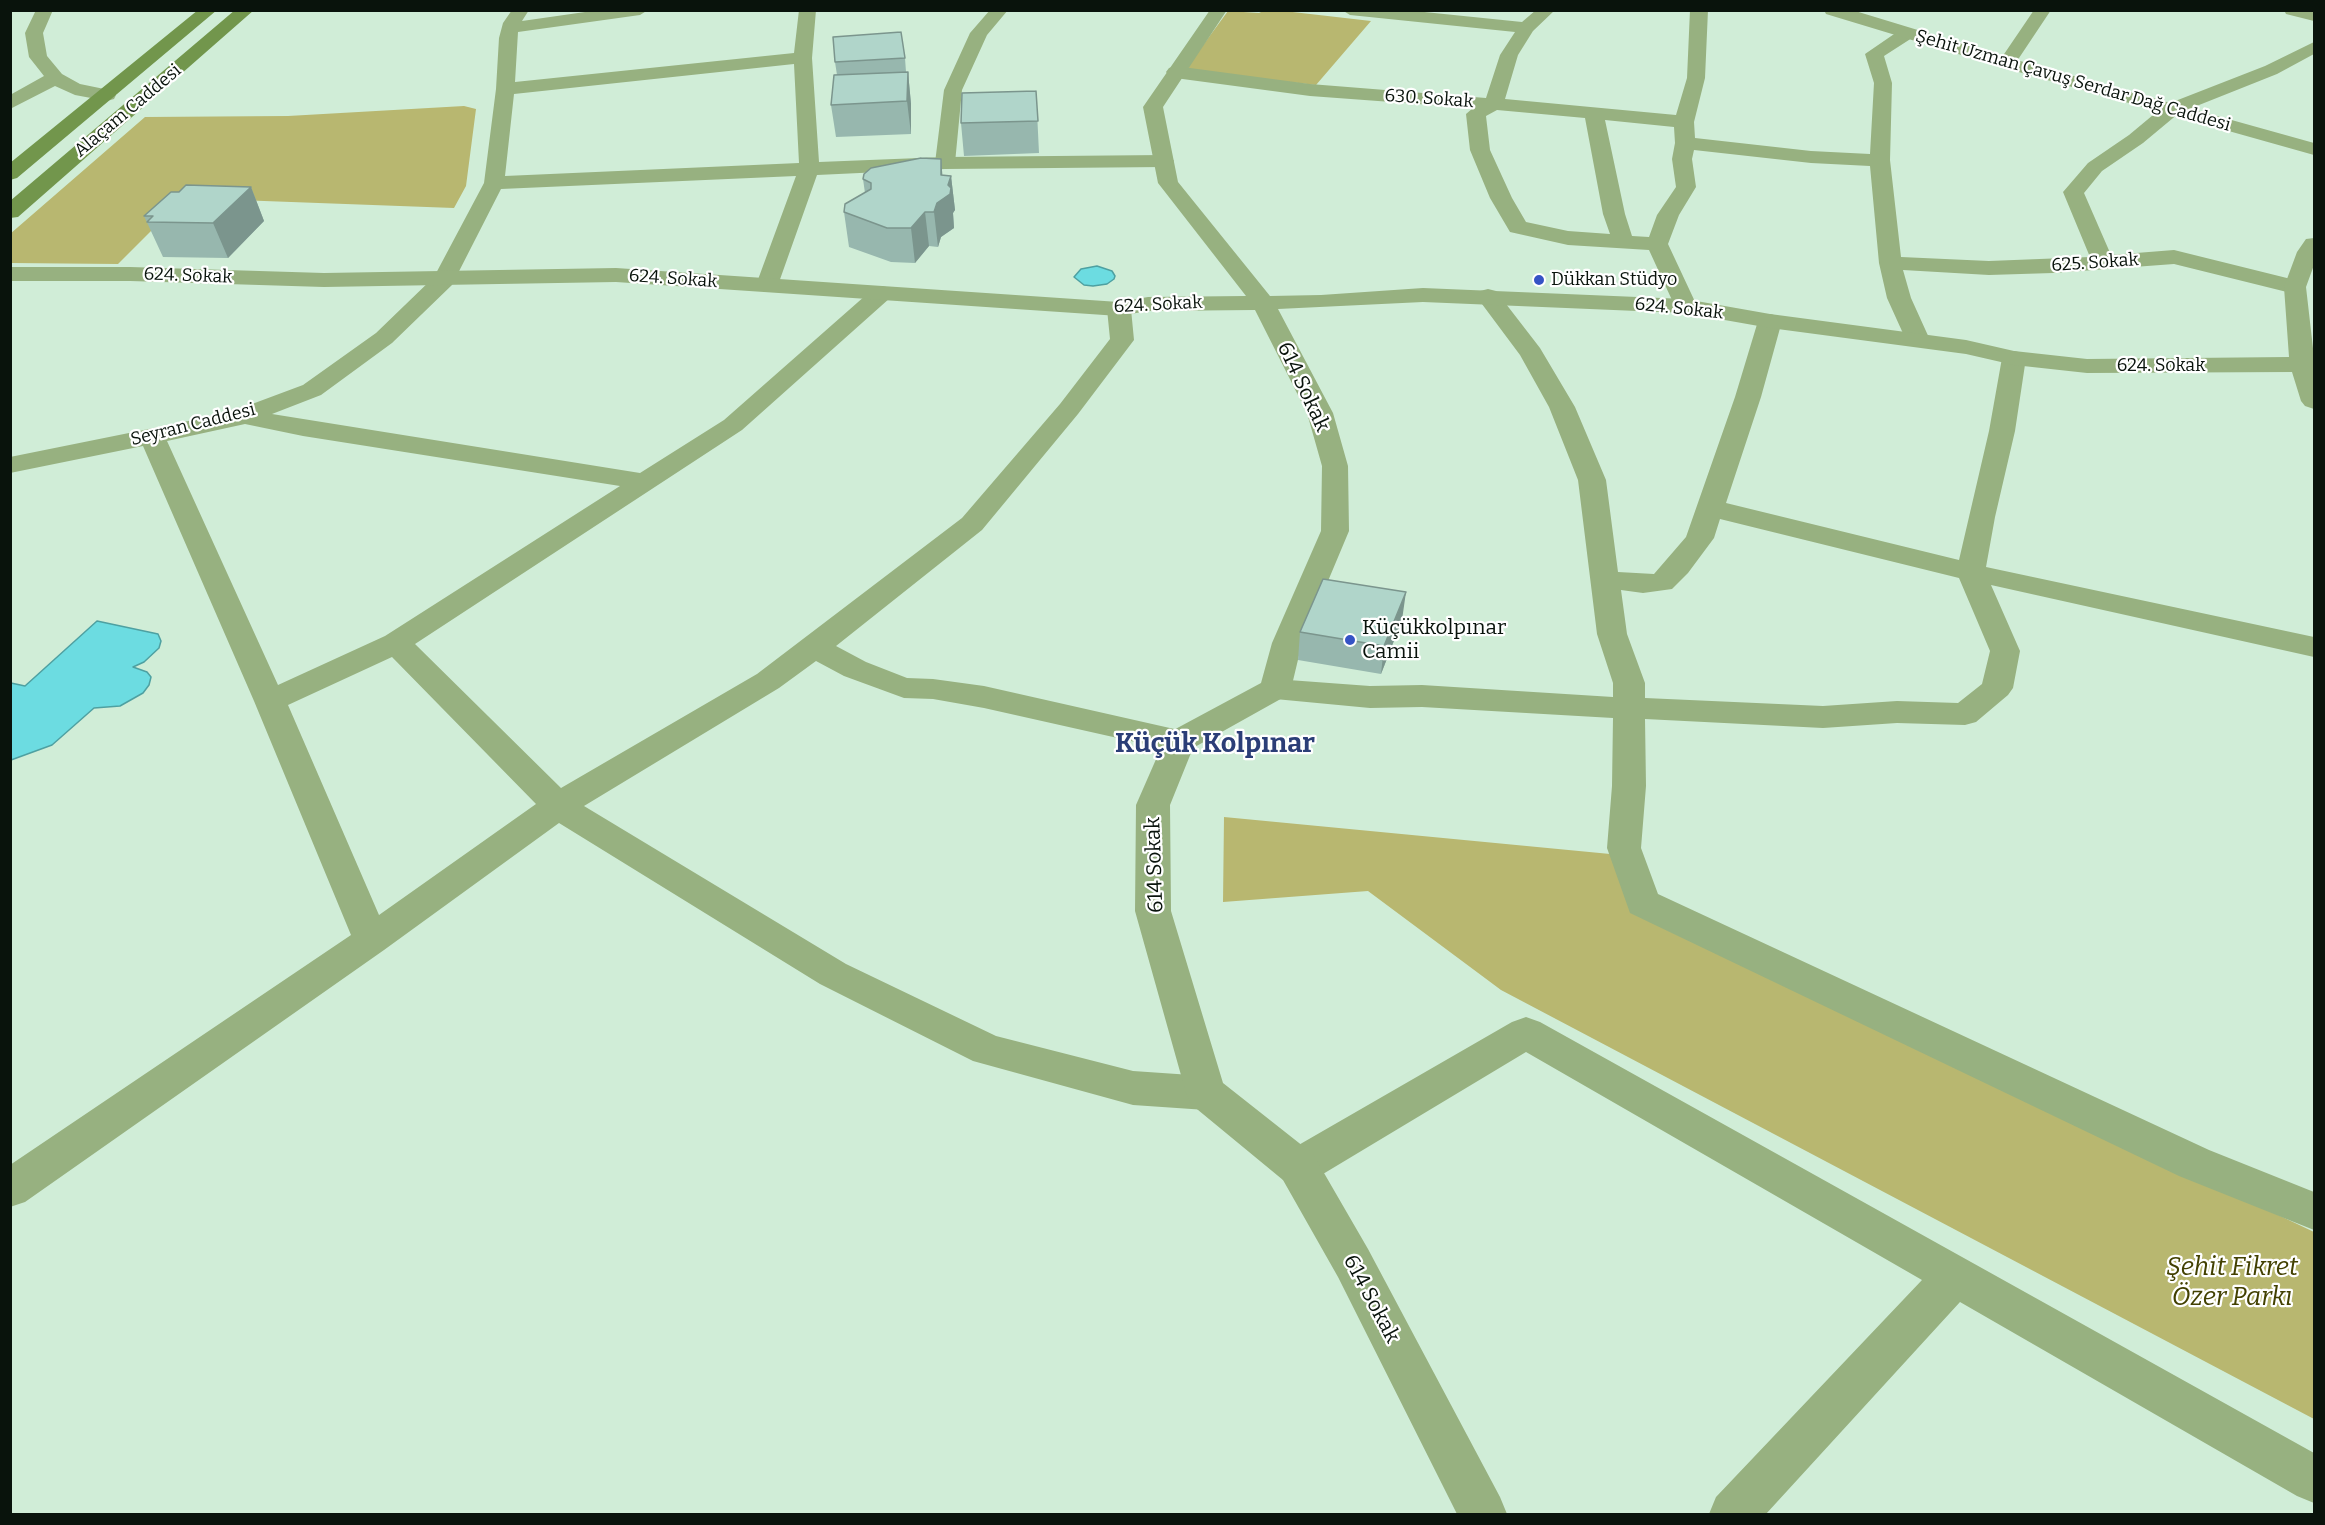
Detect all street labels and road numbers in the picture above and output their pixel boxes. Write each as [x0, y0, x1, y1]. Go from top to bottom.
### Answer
street label: Şehit Uzman Çavuş Serdar Dağ Caddesi [1913, 26, 2233, 136]
street label: Alaçam Caddesi [70, 60, 186, 162]
street label: 630. Sokak [1384, 85, 1474, 113]
street label: 625. Sokak [2051, 249, 2139, 277]
street label: 624. Sokak [143, 264, 233, 288]
street label: 624. Sokak [628, 265, 718, 293]
street label: 624. Sokak [1113, 292, 1203, 318]
street label: 624. Sokak [1634, 294, 1724, 324]
street label: 614 Sokak [1271, 338, 1335, 436]
street label: 624. Sokak [2117, 355, 2205, 377]
street label: Seyran Caddesi [128, 399, 258, 451]
street label: 614 Sokak [1141, 817, 1169, 913]
street label: 614 Sokak [1337, 1251, 1405, 1347]

